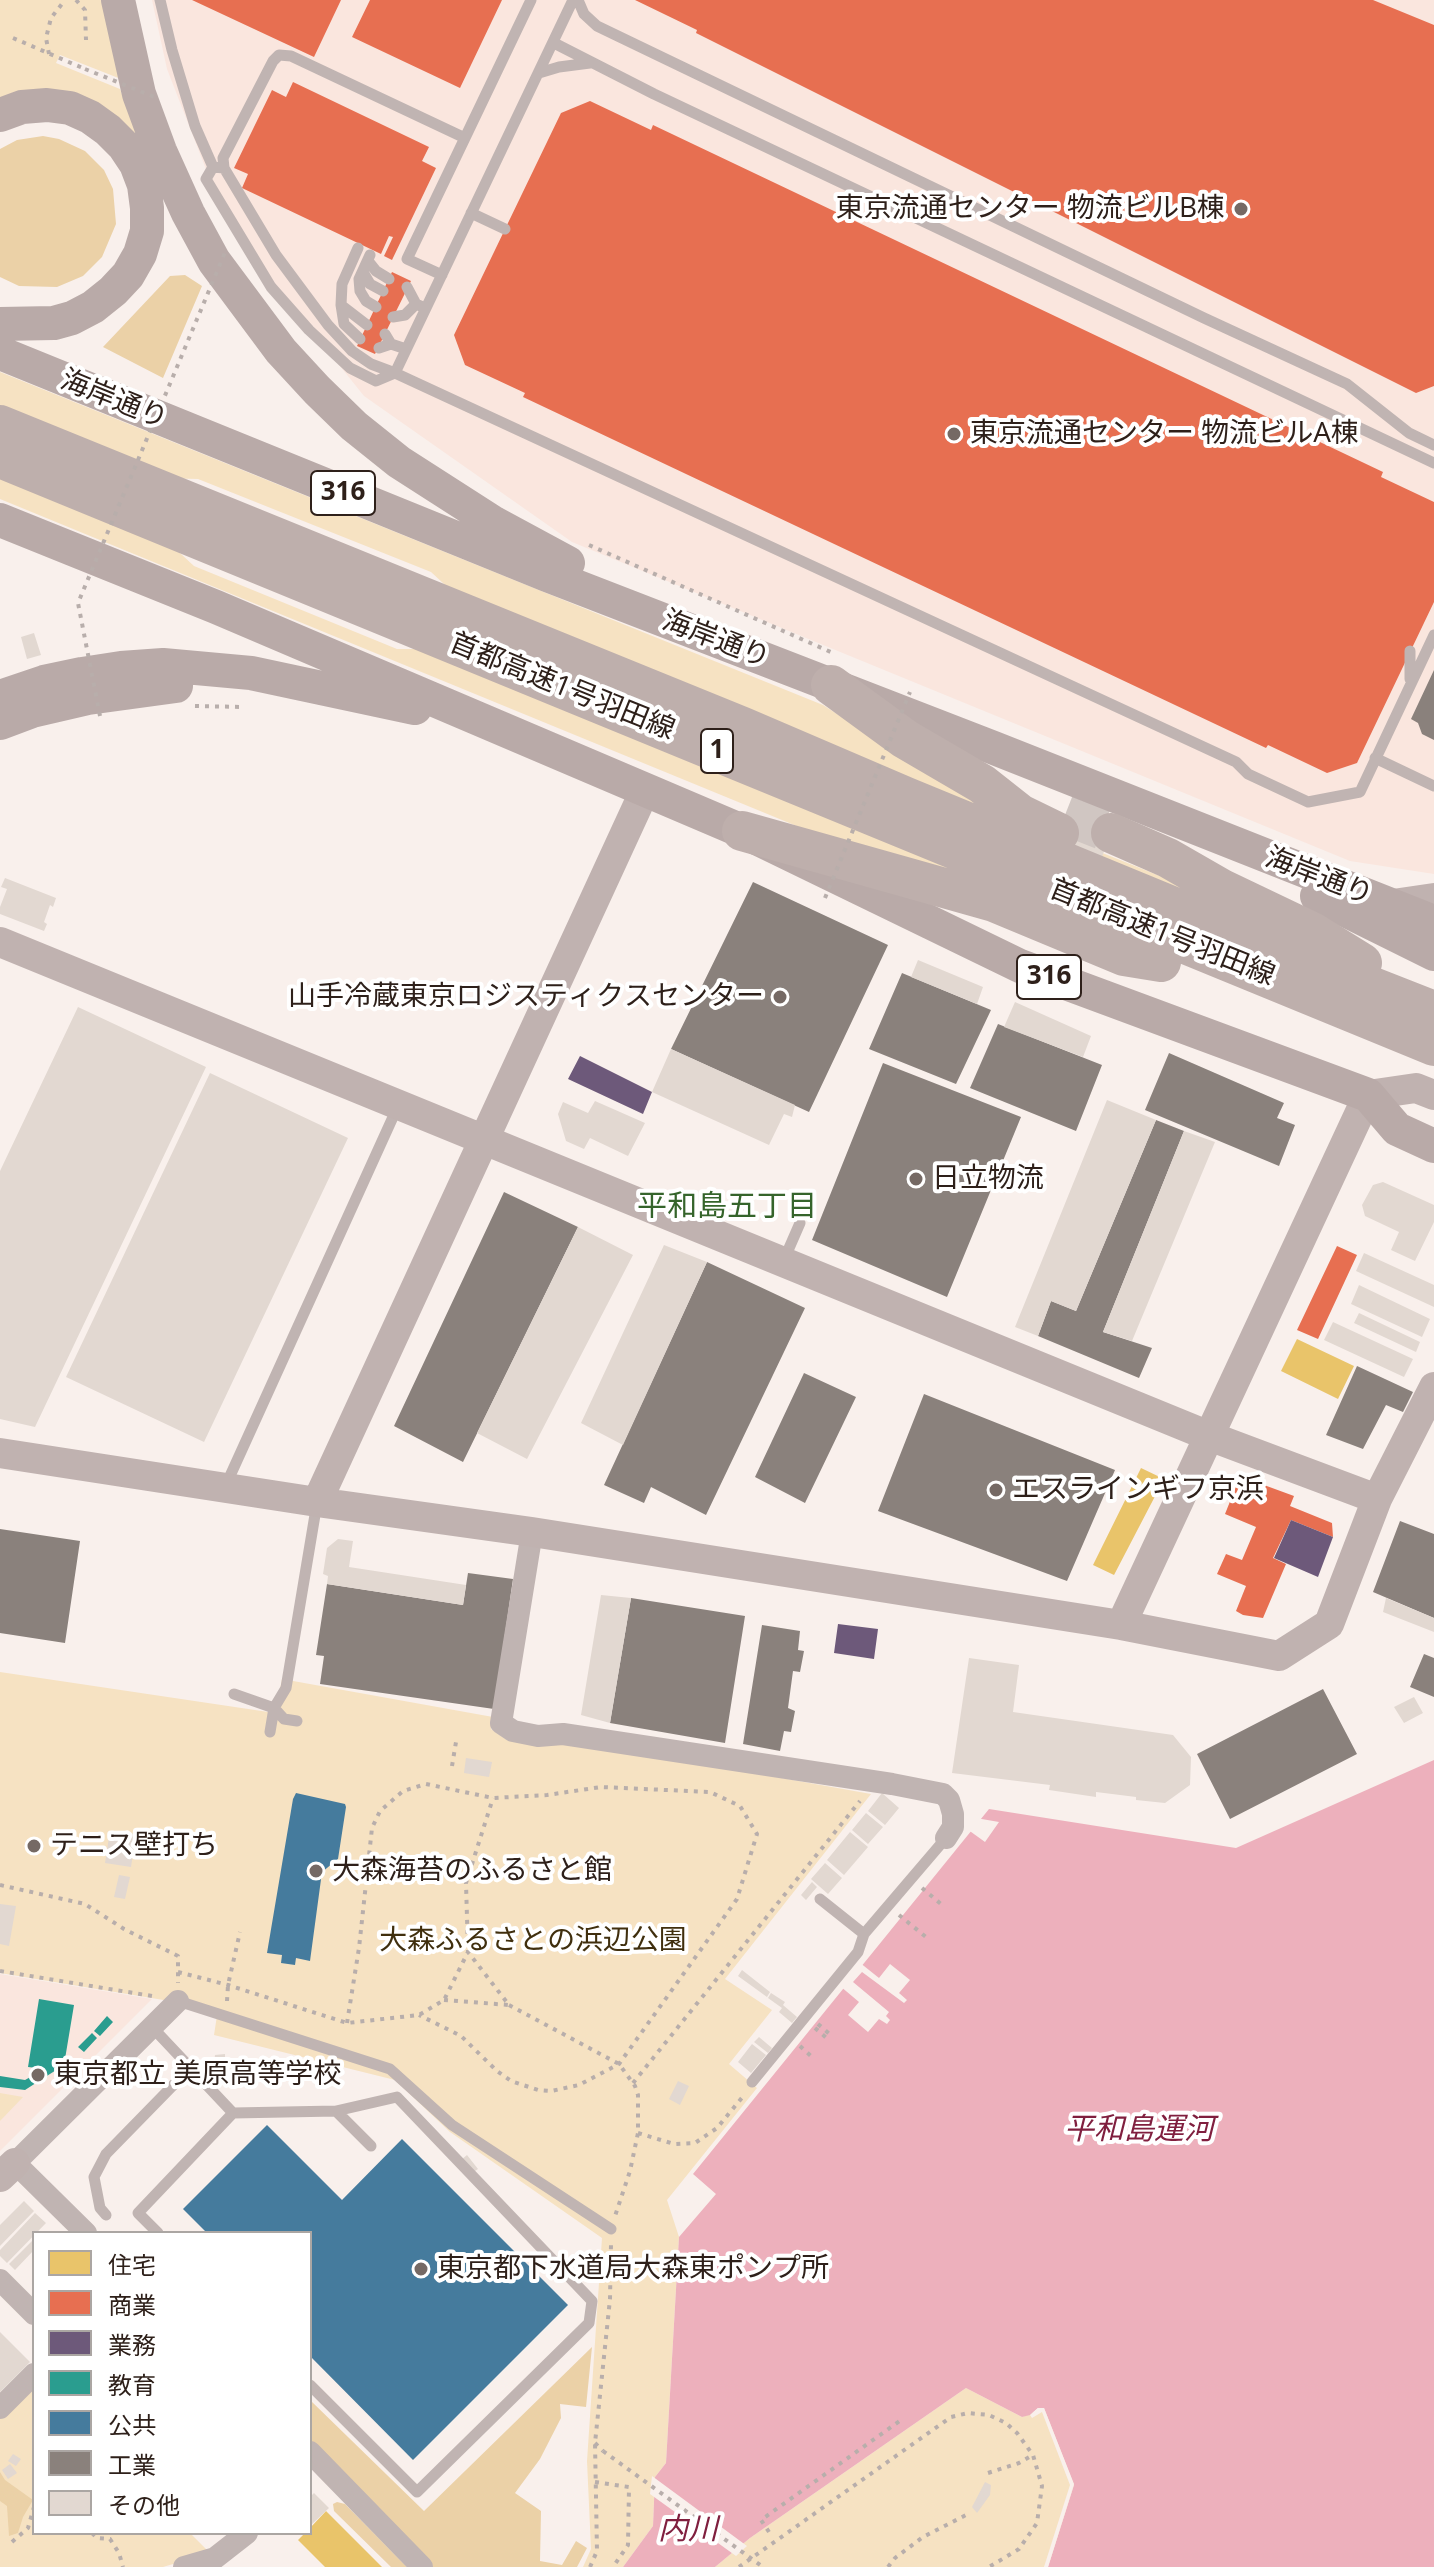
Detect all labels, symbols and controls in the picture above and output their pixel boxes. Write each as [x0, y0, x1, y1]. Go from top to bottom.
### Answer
place label: 東京流通センター 物流ビルB棟 [836, 192, 1225, 226]
marker: 東京流通センター 物流ビルB棟 [1232, 200, 1250, 218]
street label: 海岸通り [56, 363, 172, 437]
place label: 東京流通センター 物流ビルA棟 [970, 417, 1359, 451]
marker: 東京流通センター 物流ビルA棟 [945, 425, 963, 443]
road number: 316 [311, 471, 375, 515]
street label: 海岸通り [658, 604, 774, 676]
street label: 首都高速1号羽田線 [444, 626, 680, 748]
road number: 1 [701, 729, 733, 773]
street label: 海岸通り [1261, 841, 1377, 913]
street label: 首都高速1号羽田線 [1044, 872, 1280, 994]
road number: 316 [1017, 955, 1081, 999]
place label: 山手冷蔵東京ロジスティクスセンター [288, 980, 764, 1014]
marker: 山手冷蔵東京ロジスティクスセンター [771, 988, 789, 1006]
place label: 日立物流 [932, 1162, 1044, 1196]
marker: 日立物流 [907, 1170, 925, 1188]
district label: 平和島五丁目 [637, 1189, 817, 1225]
place label: エスラインギフ京浜 [1012, 1473, 1264, 1507]
marker: エスラインギフ京浜 [987, 1481, 1005, 1499]
place label: テニス壁打ち [50, 1829, 218, 1863]
marker: テニス壁打ち [25, 1837, 43, 1855]
place label: 大森海苔のふるさと館 [332, 1854, 612, 1888]
marker: 大森海苔のふるさと館 [307, 1862, 325, 1880]
park label: 大森ふるさとの浜辺公園 [379, 1924, 687, 1958]
place label: 東京都立 美原高等学校 [54, 2058, 341, 2092]
marker: 東京都立 美原高等学校 [29, 2066, 47, 2084]
water label: 平和島運河 [1064, 2112, 1214, 2148]
legend [32, 2231, 312, 2535]
text: 住宅 [108, 2248, 156, 2281]
place label: 東京都下水道局大森東ポンプ所 [437, 2252, 829, 2286]
marker: 東京都下水道局大森東ポンプ所 [412, 2260, 430, 2278]
text: 商業 [108, 2288, 156, 2321]
text: 業務 [108, 2328, 156, 2361]
text: 教育 [108, 2368, 156, 2401]
text: 公共 [108, 2408, 156, 2441]
text: 工業 [108, 2448, 156, 2481]
text: その他 [108, 2488, 180, 2521]
water label: 内川 [658, 2512, 718, 2548]

